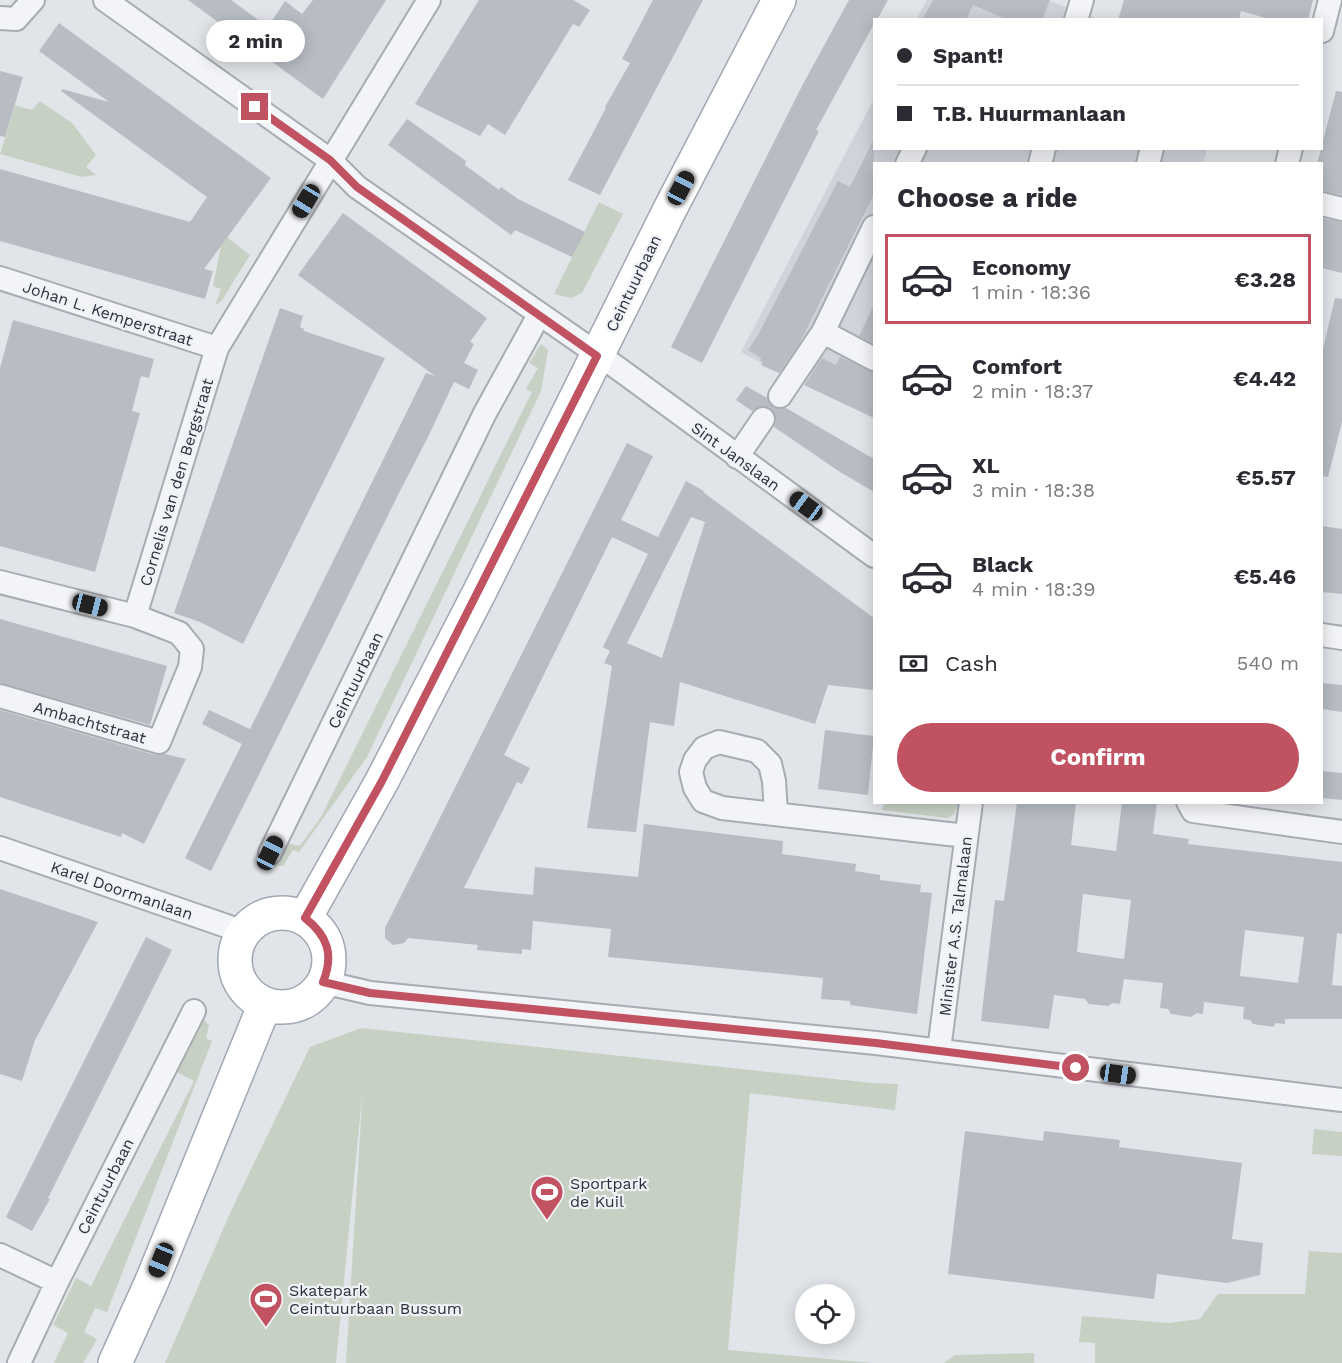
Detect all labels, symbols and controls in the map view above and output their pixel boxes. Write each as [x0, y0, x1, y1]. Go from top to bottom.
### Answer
callout: 2 min [206, 20, 304, 62]
text: 2 min [228, 29, 283, 53]
text: Spant! [933, 43, 1003, 68]
route end [241, 93, 268, 120]
text: T.B. Huurmanlaan [933, 101, 1126, 126]
car [665, 168, 697, 208]
car [289, 181, 323, 221]
text: Choose a ride [897, 182, 1077, 214]
street label: Ceintuurbaan [602, 232, 665, 335]
icon: car [900, 252, 954, 306]
text: Economy [972, 255, 1071, 280]
text: €3.28 [1234, 267, 1296, 292]
street label: Johan L. Kemperstraat [20, 277, 196, 350]
text: 1 min · 18:36 [972, 280, 1091, 304]
icon: car [900, 351, 954, 405]
text: Comfort [972, 354, 1062, 379]
text: €4.42 [1233, 366, 1296, 391]
street label: Cornelis van den Bergstraat [136, 376, 217, 588]
text: 2 min · 18:37 [972, 379, 1093, 403]
street label: Sint Janslaan [688, 418, 784, 495]
icon: car [900, 450, 954, 504]
text: XL [972, 453, 1000, 478]
text: €5.57 [1236, 465, 1296, 490]
text: 3 min · 18:38 [972, 478, 1095, 502]
car [786, 488, 826, 524]
icon: car [900, 549, 954, 603]
text: Black [972, 552, 1033, 577]
text: €5.46 [1234, 564, 1296, 589]
text: 4 min · 18:39 [972, 577, 1096, 601]
car [70, 592, 110, 618]
street label: Ceintuurbaan [324, 629, 387, 732]
icon: cash [897, 647, 930, 680]
text: Cash [945, 651, 998, 676]
text: 540 m [1237, 651, 1299, 675]
street label: Ambachtstraat [31, 697, 149, 748]
button: Confirm [897, 723, 1299, 792]
car [254, 833, 286, 873]
street label: Minister A.S. Talmalaan [935, 835, 976, 1017]
street label: Karel Doormanlaan [48, 857, 195, 924]
route start [1062, 1054, 1089, 1081]
car [1099, 1063, 1137, 1085]
street label: Ceintuurbaan [73, 1135, 138, 1237]
sports icon: Sportpark de Kuil [529, 1174, 565, 1221]
place label: Sportpark de Kuil [570, 1174, 647, 1211]
car [146, 1240, 176, 1280]
sports icon: Skatepark Ceintuurbaan Bussum [248, 1281, 284, 1328]
place label: Skatepark Ceintuurbaan Bussum [289, 1281, 462, 1318]
map controls [795, 1284, 855, 1344]
button: locate [795, 1284, 855, 1344]

